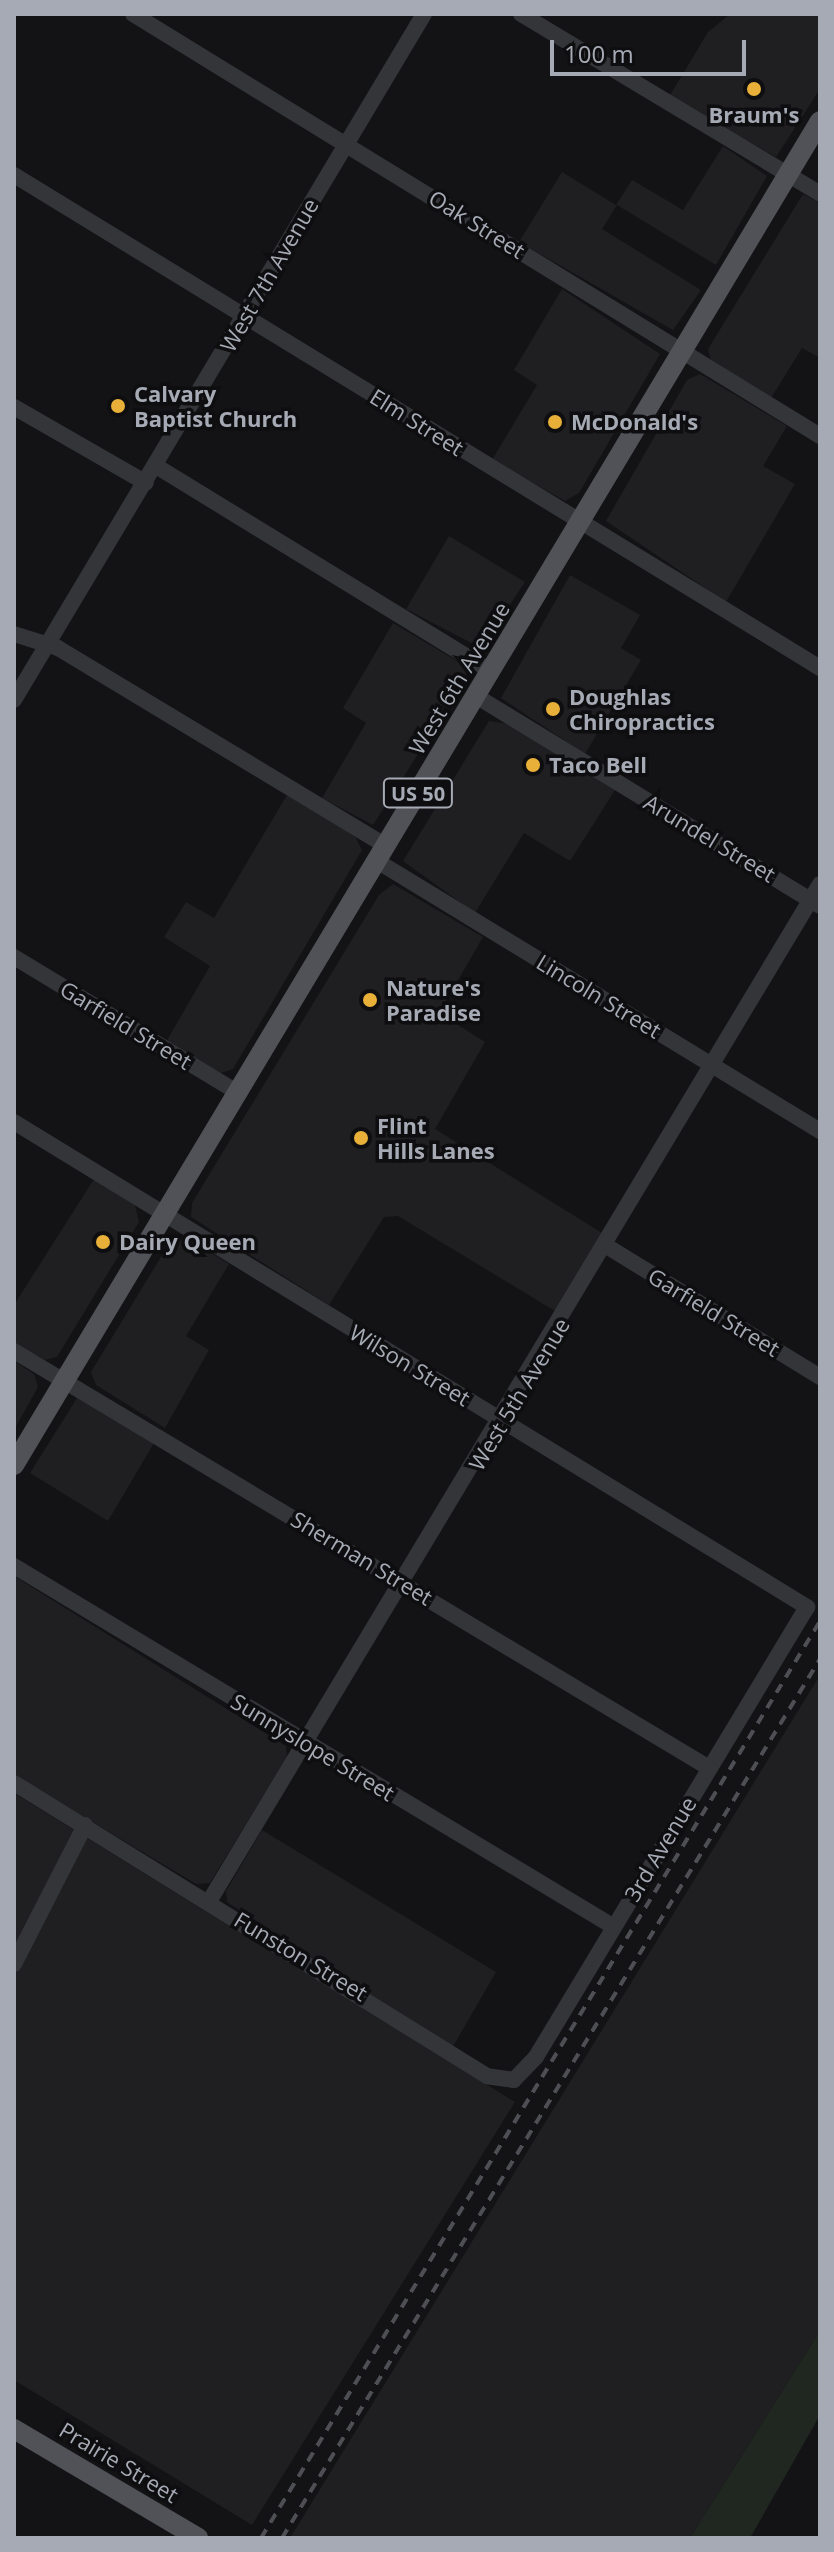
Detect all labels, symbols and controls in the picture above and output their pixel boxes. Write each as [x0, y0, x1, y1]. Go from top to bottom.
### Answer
scale bar [554, 24, 750, 74]
text: 100 m [564, 37, 634, 70]
marker: Braum's [745, 80, 763, 98]
place label: Braum's [709, 102, 799, 128]
street label: Oak Street [424, 184, 530, 264]
street label: West 7th Avenue [214, 194, 324, 356]
place label: Calvary Baptist Church [134, 380, 297, 432]
street label: Elm Street [365, 383, 469, 461]
marker: Calvary Baptist Church [109, 397, 127, 415]
place label: McDonald's [571, 409, 698, 435]
marker: McDonald's [546, 413, 564, 431]
street label: West 6th Avenue [403, 597, 515, 759]
place label: Doughlas Chiropractics [569, 683, 715, 734]
marker: Doughlas Chiropractics [544, 700, 562, 718]
place label: Taco Bell [549, 752, 647, 778]
marker: Taco Bell [524, 756, 542, 774]
road number: US 50 [382, 777, 454, 809]
street label: Arundel Street [640, 788, 780, 888]
street label: Lincoln Street [532, 949, 666, 1043]
place label: Nature's Paradise [386, 974, 481, 1026]
street label: Garfield Street [55, 975, 197, 1075]
marker: Nature's Paradise [361, 991, 379, 1009]
place label: Flint Hills Lanes [377, 1112, 495, 1164]
marker: Flint Hills Lanes [352, 1129, 370, 1147]
place label: Dairy Queen [119, 1229, 256, 1255]
marker: Dairy Queen [94, 1233, 112, 1251]
street label: Garfield Street [643, 1262, 785, 1362]
street label: West 5th Avenue [463, 1313, 575, 1475]
street label: Wilson Street [345, 1319, 475, 1411]
street label: Sherman Street [287, 1505, 437, 1611]
street label: Sunnyslope Street [227, 1688, 399, 1806]
street label: 3rd Avenue [618, 1792, 702, 1906]
street label: Funston Street [230, 1906, 372, 2006]
street label: Prairie Street [55, 2416, 183, 2508]

